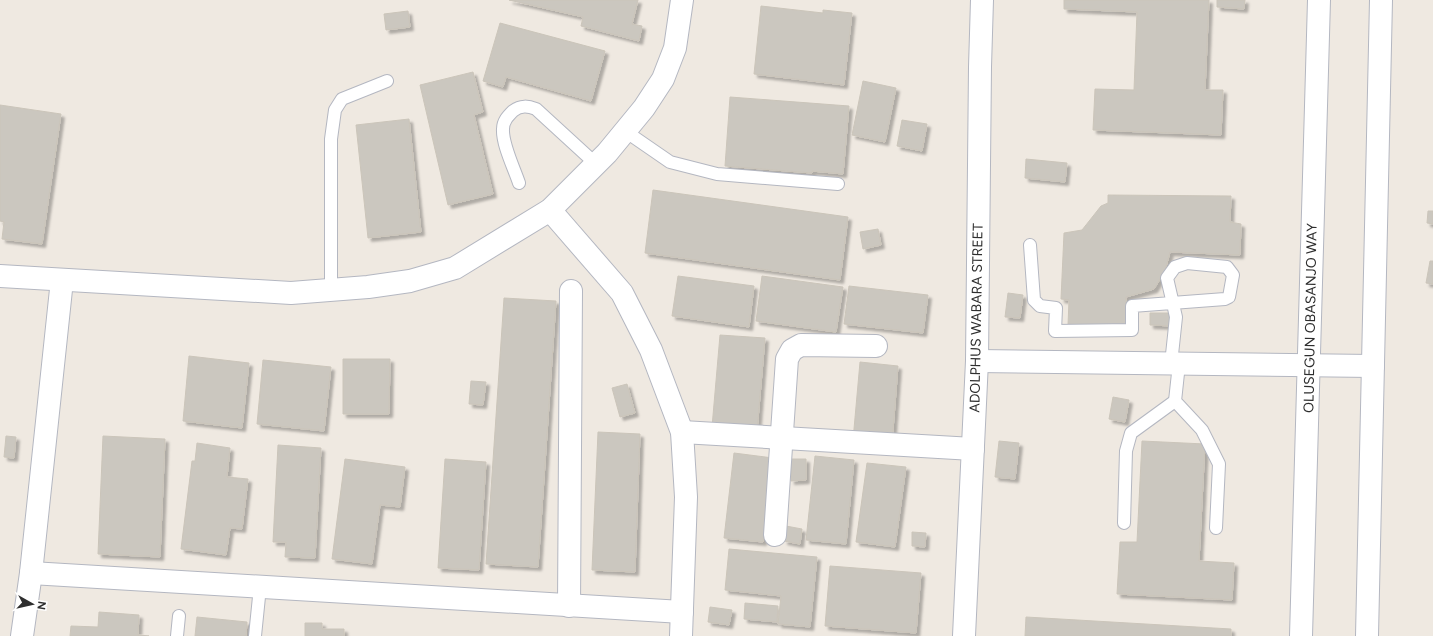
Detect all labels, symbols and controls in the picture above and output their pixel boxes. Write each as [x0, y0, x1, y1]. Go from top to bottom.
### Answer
street label: OLUSEGUN OBASANJO WAY [1300, 222, 1321, 413]
street label: ADOLPHUS WABARA STREET [966, 223, 987, 413]
north arrow [12, 584, 52, 624]
text: N [34, 600, 48, 610]

